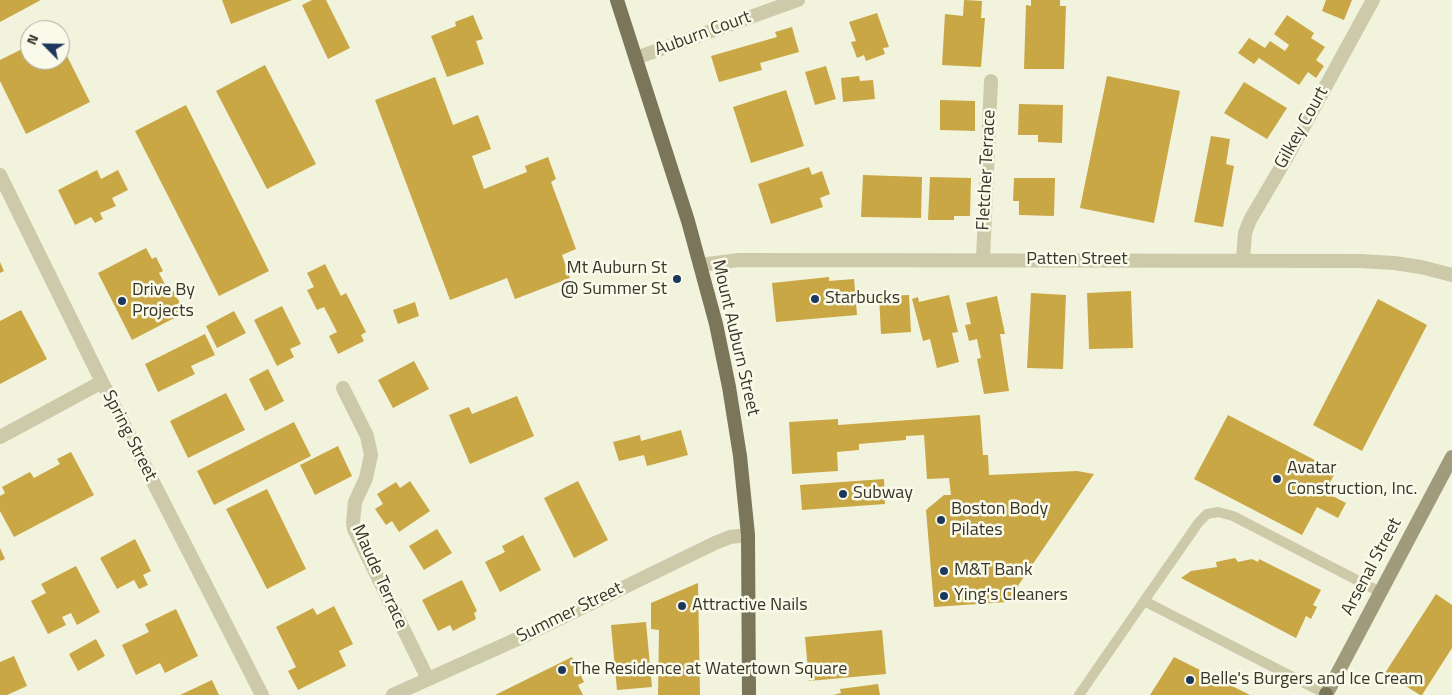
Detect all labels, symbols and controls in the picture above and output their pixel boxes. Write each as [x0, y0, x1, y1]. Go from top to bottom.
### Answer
street label: Auburn Court [652, 7, 754, 61]
north arrow [20, 20, 70, 70]
text: N [20, 31, 43, 48]
street label: Gilkey Court [1271, 83, 1333, 173]
street label: Fletcher Terrace [973, 109, 1001, 231]
street label: Patten Street [1026, 249, 1128, 271]
place label: Mt Auburn St @ Summer St [561, 258, 667, 300]
street label: Mount Auburn Street [707, 258, 763, 418]
marker: Mt Auburn St @ Summer St [671, 273, 683, 285]
place label: Drive By Projects [132, 280, 195, 322]
place label: Starbucks [825, 288, 900, 310]
marker: Starbucks [809, 293, 821, 305]
marker: Drive By Projects [116, 295, 128, 307]
street label: Spring Street [97, 387, 161, 485]
place label: Avatar Construction, Inc. [1287, 458, 1417, 500]
marker: Avatar Construction, Inc. [1271, 473, 1283, 485]
place label: Subway [853, 483, 913, 505]
marker: Subway [837, 488, 849, 500]
place label: Boston Body Pilates [951, 499, 1048, 542]
marker: Boston Body Pilates [935, 514, 947, 526]
street label: Arsenal Street [1337, 514, 1407, 620]
street label: Maude Terrace [346, 522, 412, 632]
place label: M&T Bank [954, 560, 1033, 582]
marker: M&T Bank [938, 565, 950, 577]
street label: Summer Street [514, 578, 626, 648]
place label: Ying's Cleaners [954, 585, 1068, 607]
marker: Ying's Cleaners [938, 590, 950, 602]
place label: Attractive Nails [692, 595, 808, 617]
marker: Attractive Nails [676, 600, 688, 612]
place label: The Residence at Watertown Square [572, 659, 847, 681]
marker: The Residence at Watertown Square [556, 664, 568, 676]
place label: Belle's Burgers and Ice Cream [1200, 669, 1423, 691]
marker: Belle's Burgers and Ice Cream [1184, 674, 1196, 686]

